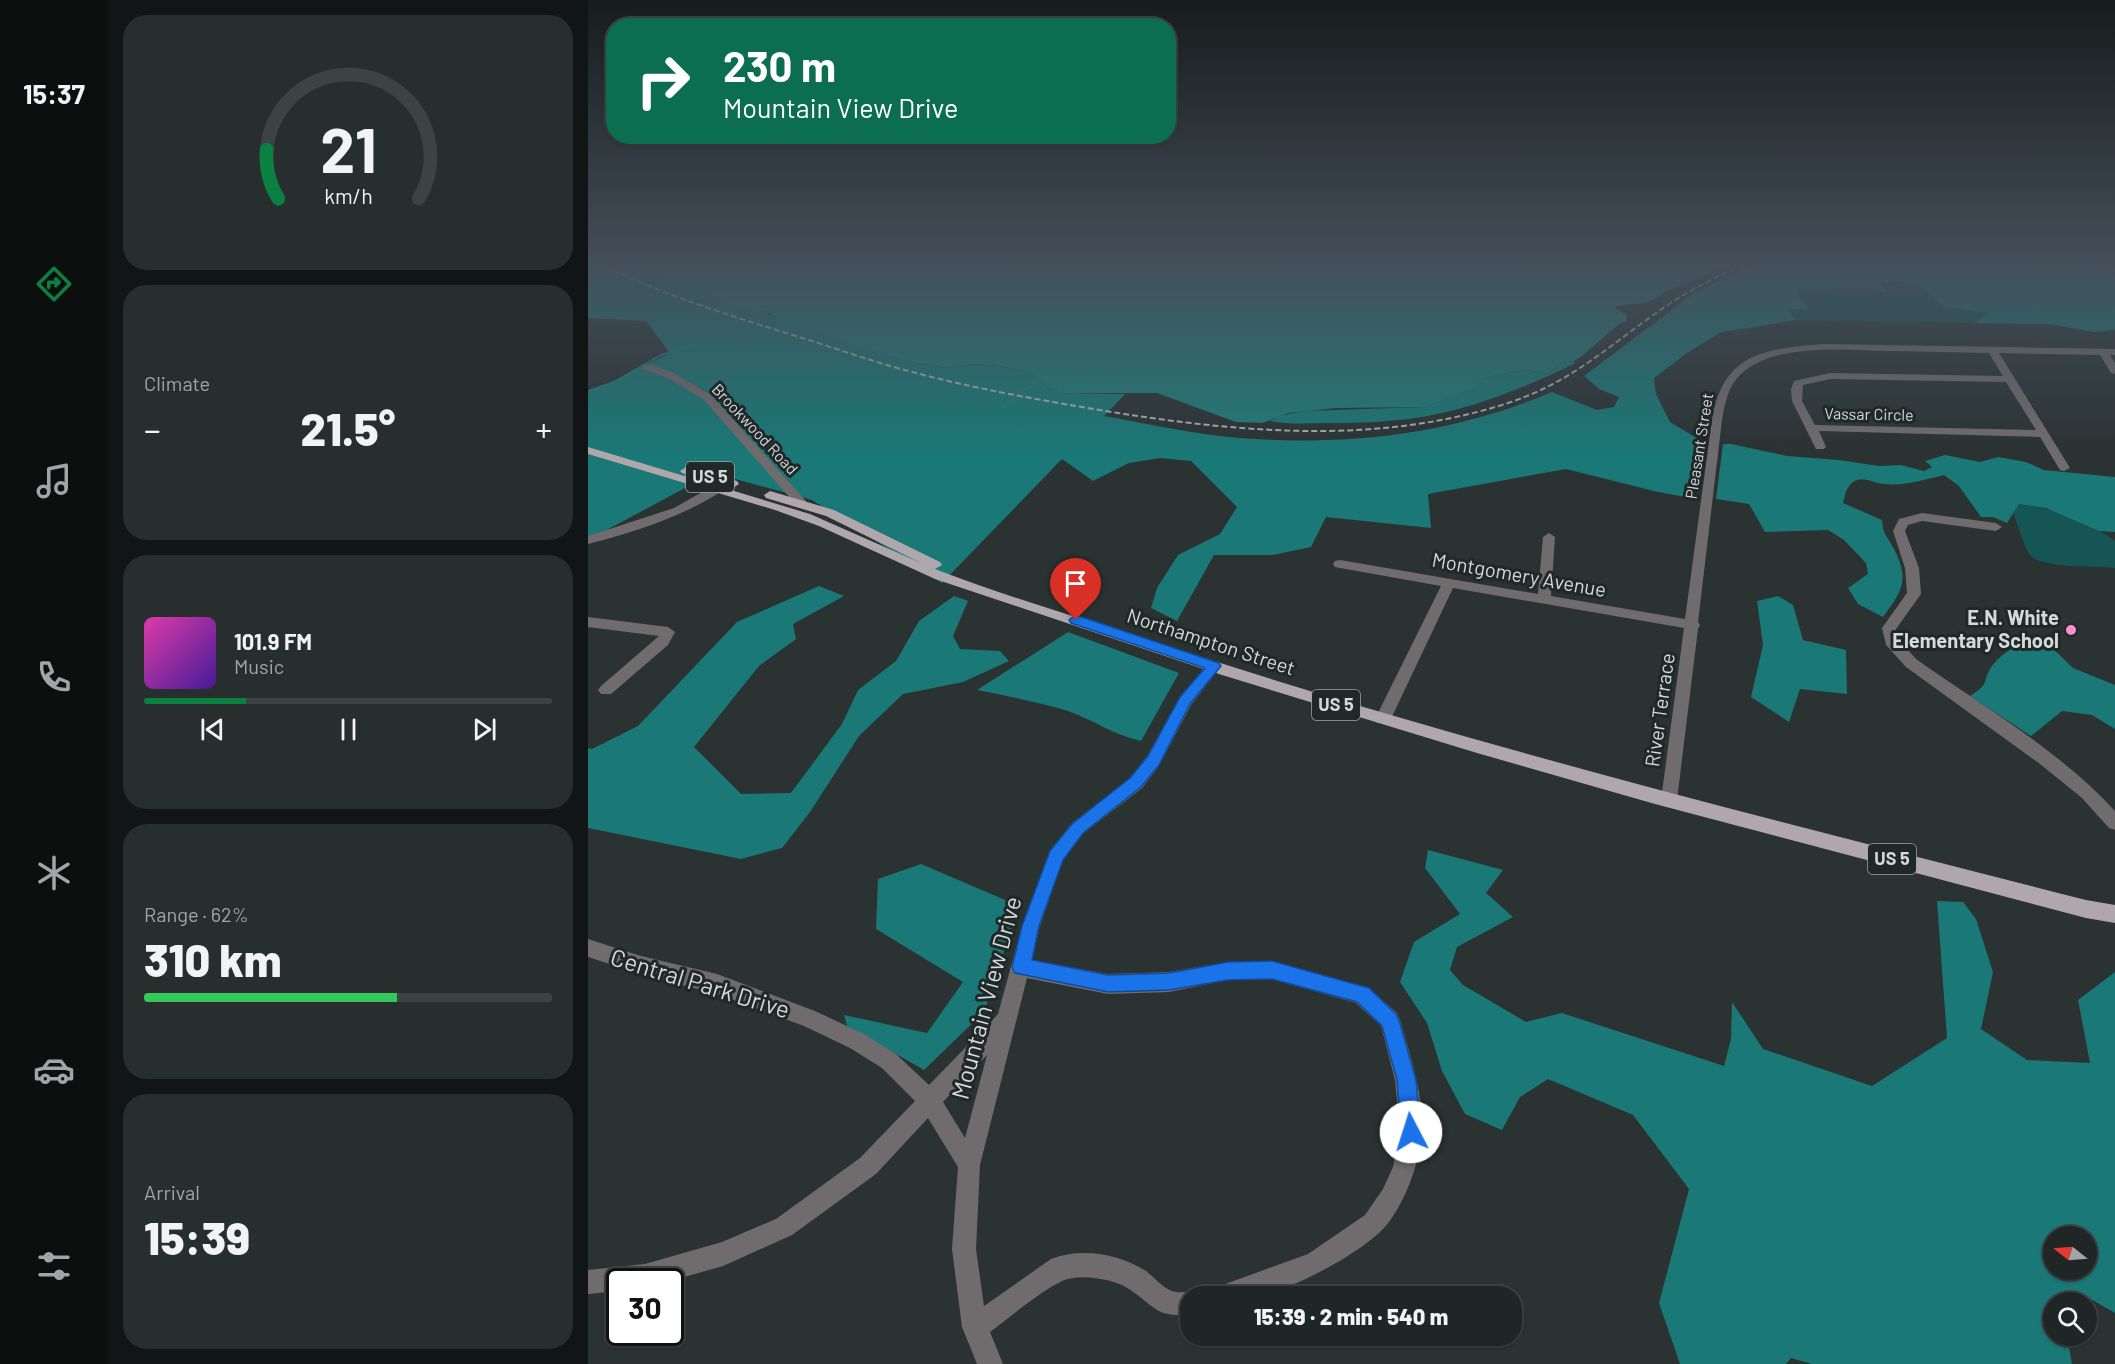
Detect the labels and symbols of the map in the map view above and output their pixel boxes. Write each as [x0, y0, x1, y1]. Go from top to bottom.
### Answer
street label: Brookwood Road [708, 379, 802, 478]
street label: Pleasant Street [1681, 392, 1716, 500]
street label: Vassar Circle [1824, 403, 1914, 424]
road number: US 5 [686, 462, 734, 492]
street label: Montgomery Avenue [1430, 547, 1608, 601]
pin [1050, 558, 1101, 620]
street label: Northampton Street [1124, 603, 1298, 680]
place label: E.N. White Elementary School [1892, 605, 2059, 652]
marker: E.N. White Elementary School [2064, 623, 2078, 637]
street label: River Terrace [1639, 651, 1679, 768]
road number: US 5 [1312, 690, 1360, 720]
road number: US 5 [1868, 844, 1916, 874]
street label: Mountain View Drive [944, 893, 1027, 1102]
street label: Central Park Drive [607, 942, 793, 1024]
position arrow [1379, 1100, 1443, 1164]
north arrow [2043, 1226, 2097, 1280]
speed limit sign: 30 [606, 1268, 684, 1346]

